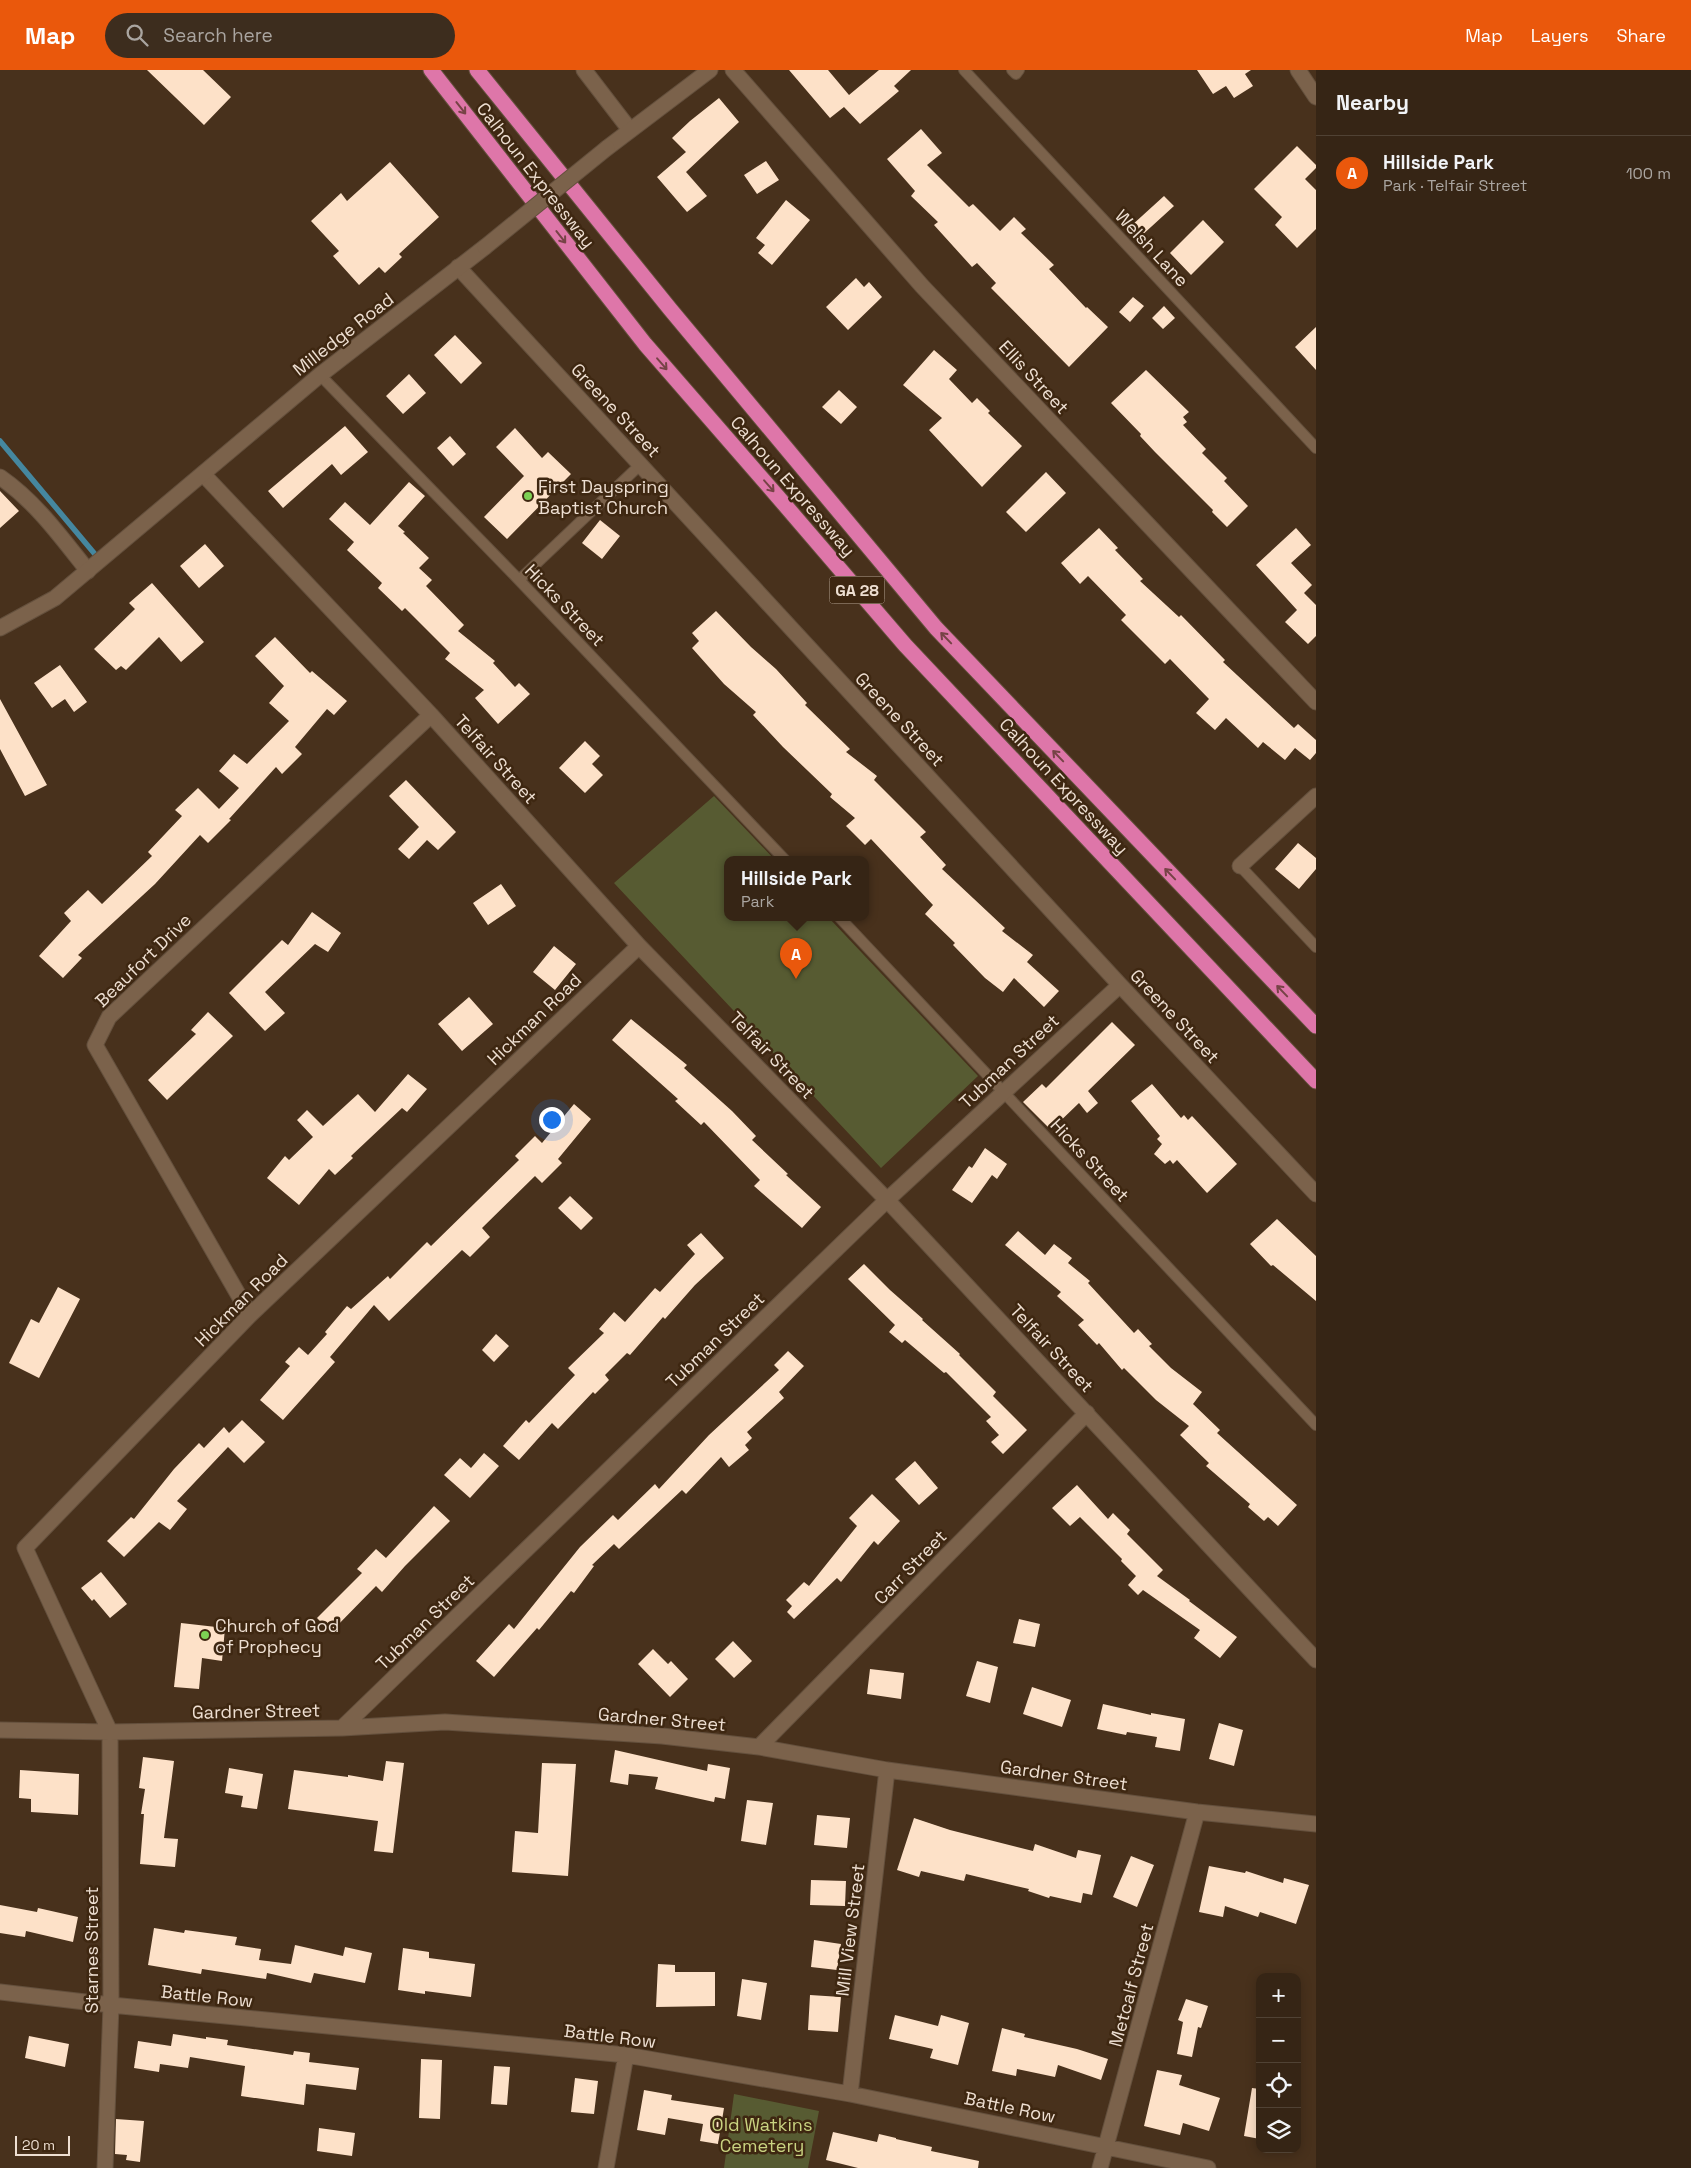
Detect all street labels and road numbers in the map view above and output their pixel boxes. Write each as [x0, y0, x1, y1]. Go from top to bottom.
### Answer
street label: Calhoun Expressway [472, 97, 600, 253]
street label: Welsh Lane [1110, 204, 1194, 292]
street label: Milledge Road [288, 287, 398, 381]
street label: Ellis Street [994, 335, 1074, 419]
street label: Greene Street [566, 358, 666, 462]
street label: Calhoun Expressway [726, 411, 860, 561]
street label: Hicks Street [520, 559, 610, 651]
road number: GA 28 [830, 576, 884, 604]
street label: Greene Street [850, 667, 950, 771]
street label: Telfair Street [450, 709, 542, 809]
street label: Calhoun Expressway [995, 713, 1133, 859]
street label: Beaufort Drive [90, 908, 196, 1012]
street label: Greene Street [1125, 964, 1225, 1068]
street label: Hickman Road [482, 968, 586, 1070]
street label: Telfair Street [725, 1006, 819, 1104]
street label: Tubman Street [954, 1009, 1064, 1113]
street label: Hicks Street [1046, 1114, 1134, 1206]
street label: Hickman Road [190, 1249, 292, 1351]
street label: Tubman Street [661, 1287, 769, 1393]
street label: Telfair Street [1005, 1299, 1099, 1397]
street label: Carr Street [869, 1525, 951, 1609]
street label: Tubman Street [371, 1569, 479, 1675]
street label: Gardner Street [192, 1698, 320, 1724]
street label: Gardner Street [597, 1702, 727, 1736]
street label: Gardner Street [999, 1755, 1129, 1795]
street label: Mill View Street [830, 1862, 870, 1998]
street label: Starnes Street [80, 1886, 103, 2014]
street label: Metcalf Street [1103, 1921, 1159, 2049]
street label: Battle Row [160, 1980, 254, 2012]
street label: Battle Row [563, 2019, 657, 2053]
street label: Battle Row [962, 2086, 1058, 2128]

